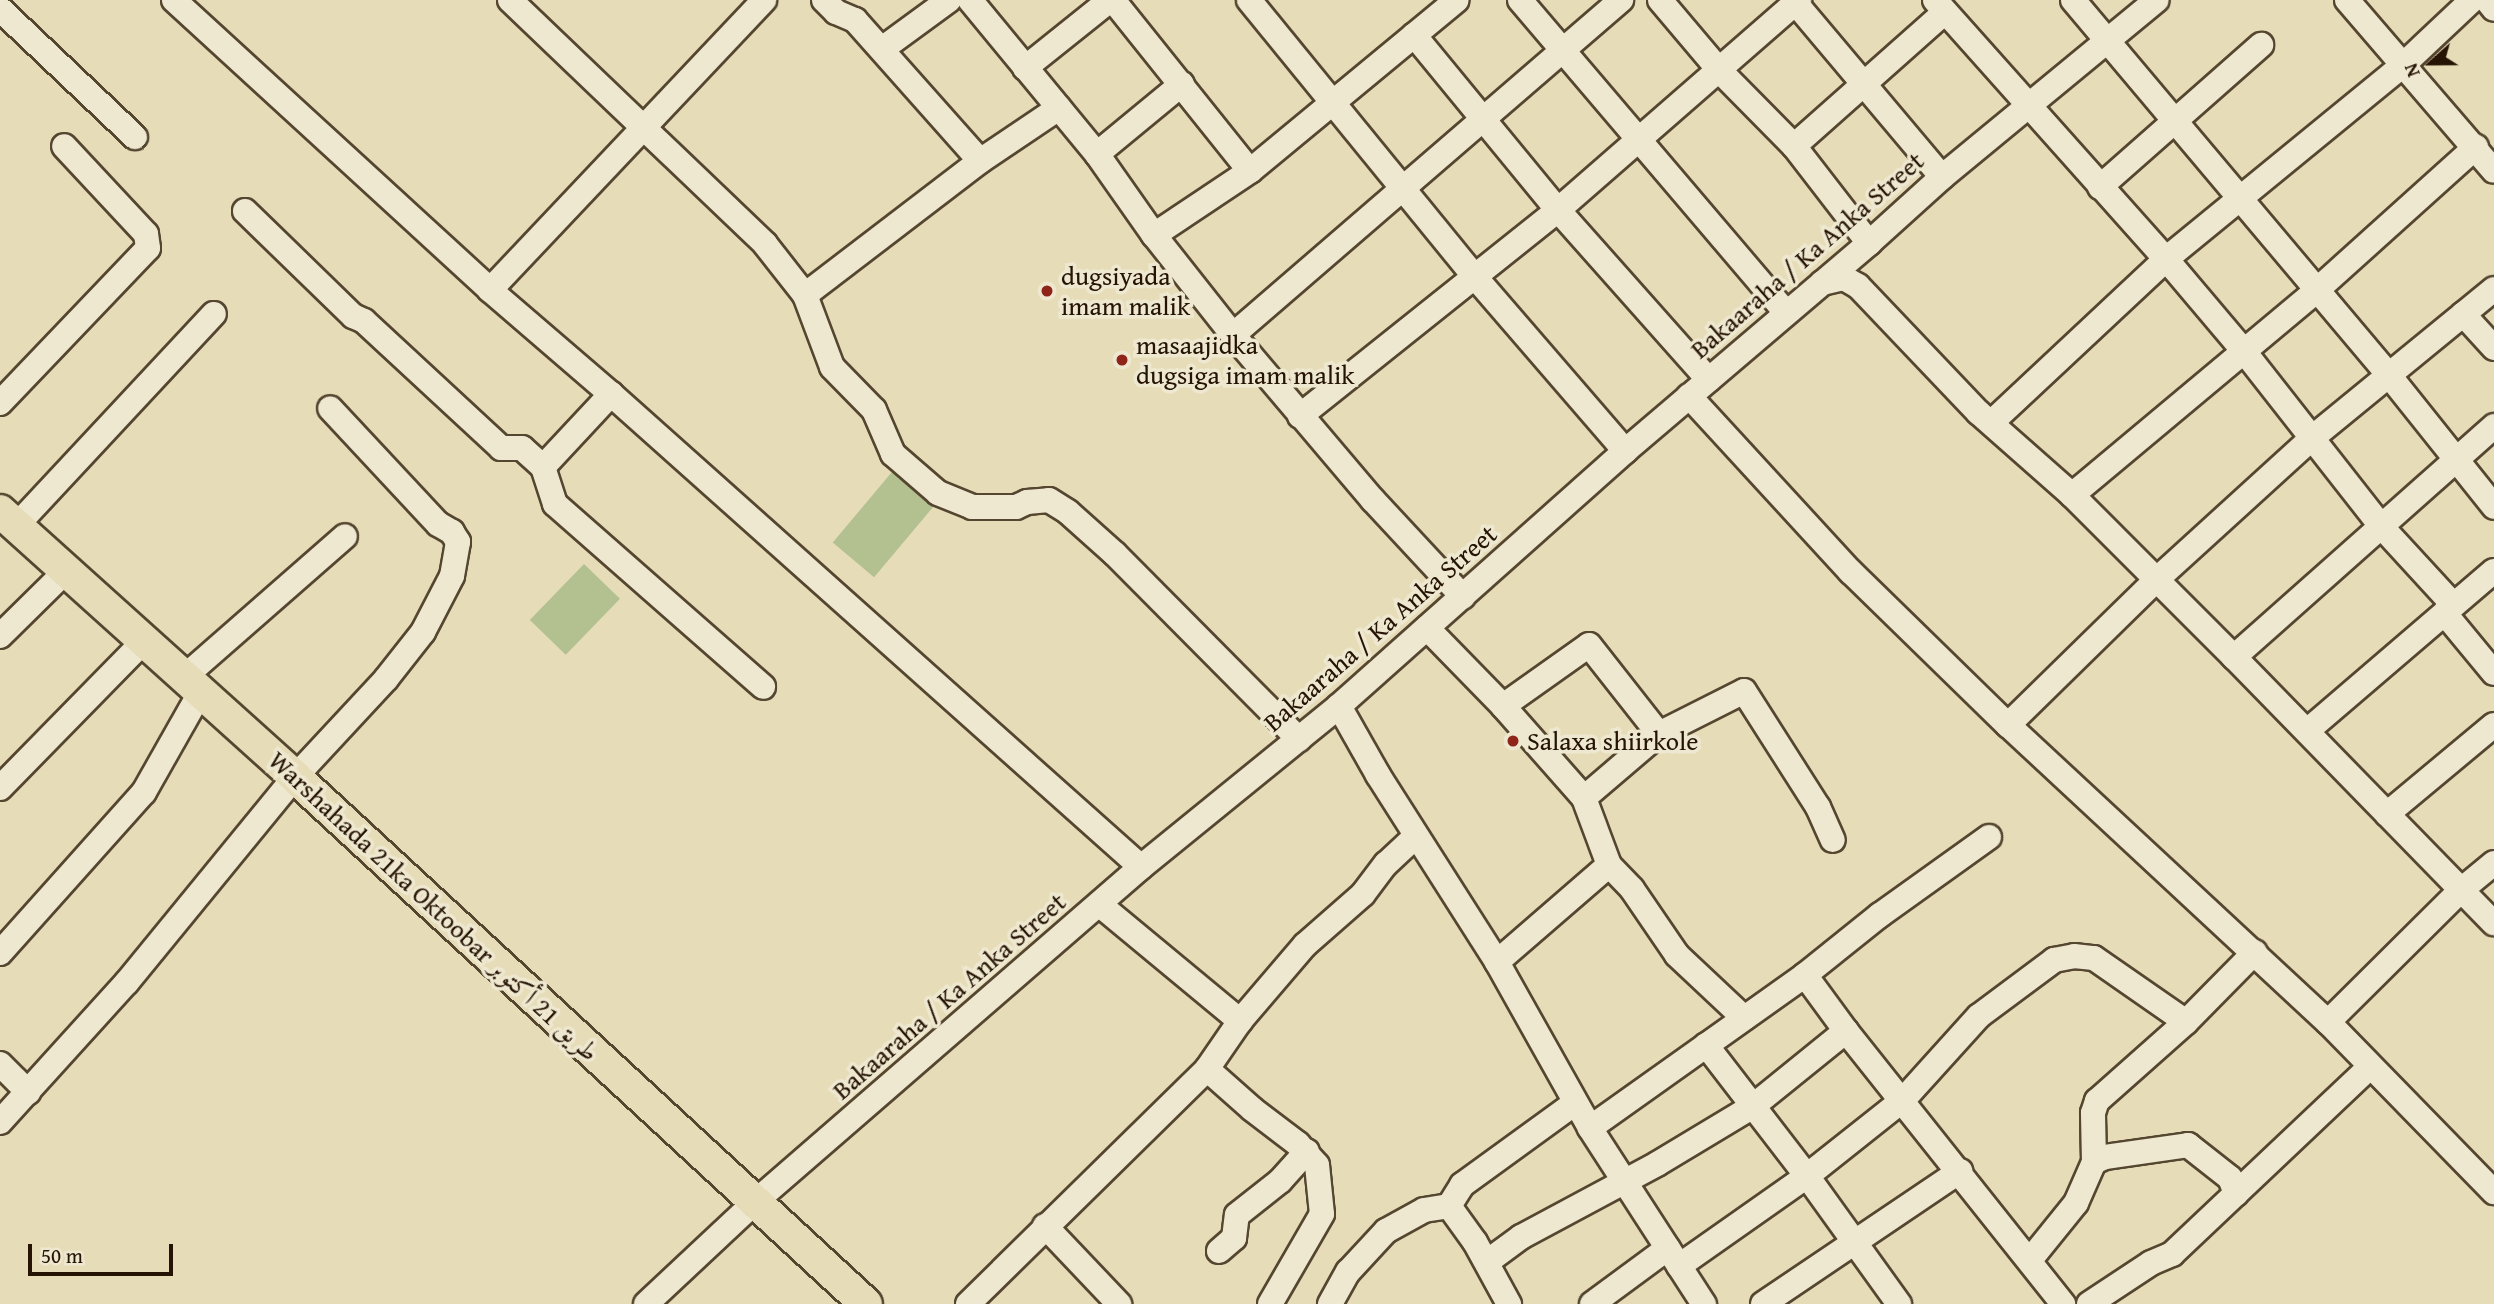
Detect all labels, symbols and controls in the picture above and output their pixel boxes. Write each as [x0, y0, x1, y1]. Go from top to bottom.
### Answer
north arrow [2396, 28, 2466, 98]
text: N [2396, 60, 2427, 81]
street label: Bakaaraha / Ka Anka Street [1684, 145, 1930, 365]
place label: dugsiyada imam malik [1061, 260, 1190, 322]
marker: dugsiyada imam malik [1039, 283, 1055, 299]
place label: masaajidka dugsiga imam malik [1136, 329, 1355, 390]
marker: masaajidka dugsiga imam malik [1114, 352, 1130, 368]
street label: Bakaaraha / Ka Anka Street [1257, 518, 1503, 738]
place label: Salaxa shiirkole [1527, 725, 1699, 757]
marker: Salaxa shiirkole [1505, 733, 1521, 749]
street label: Warshahada 21ka Oktoobar طريق 21 أكتوبر [262, 744, 606, 1068]
street label: Bakaaraha / Ka Anka Street [826, 886, 1072, 1106]
scale bar [32, 1230, 177, 1274]
text: 50 m [41, 1240, 83, 1271]

